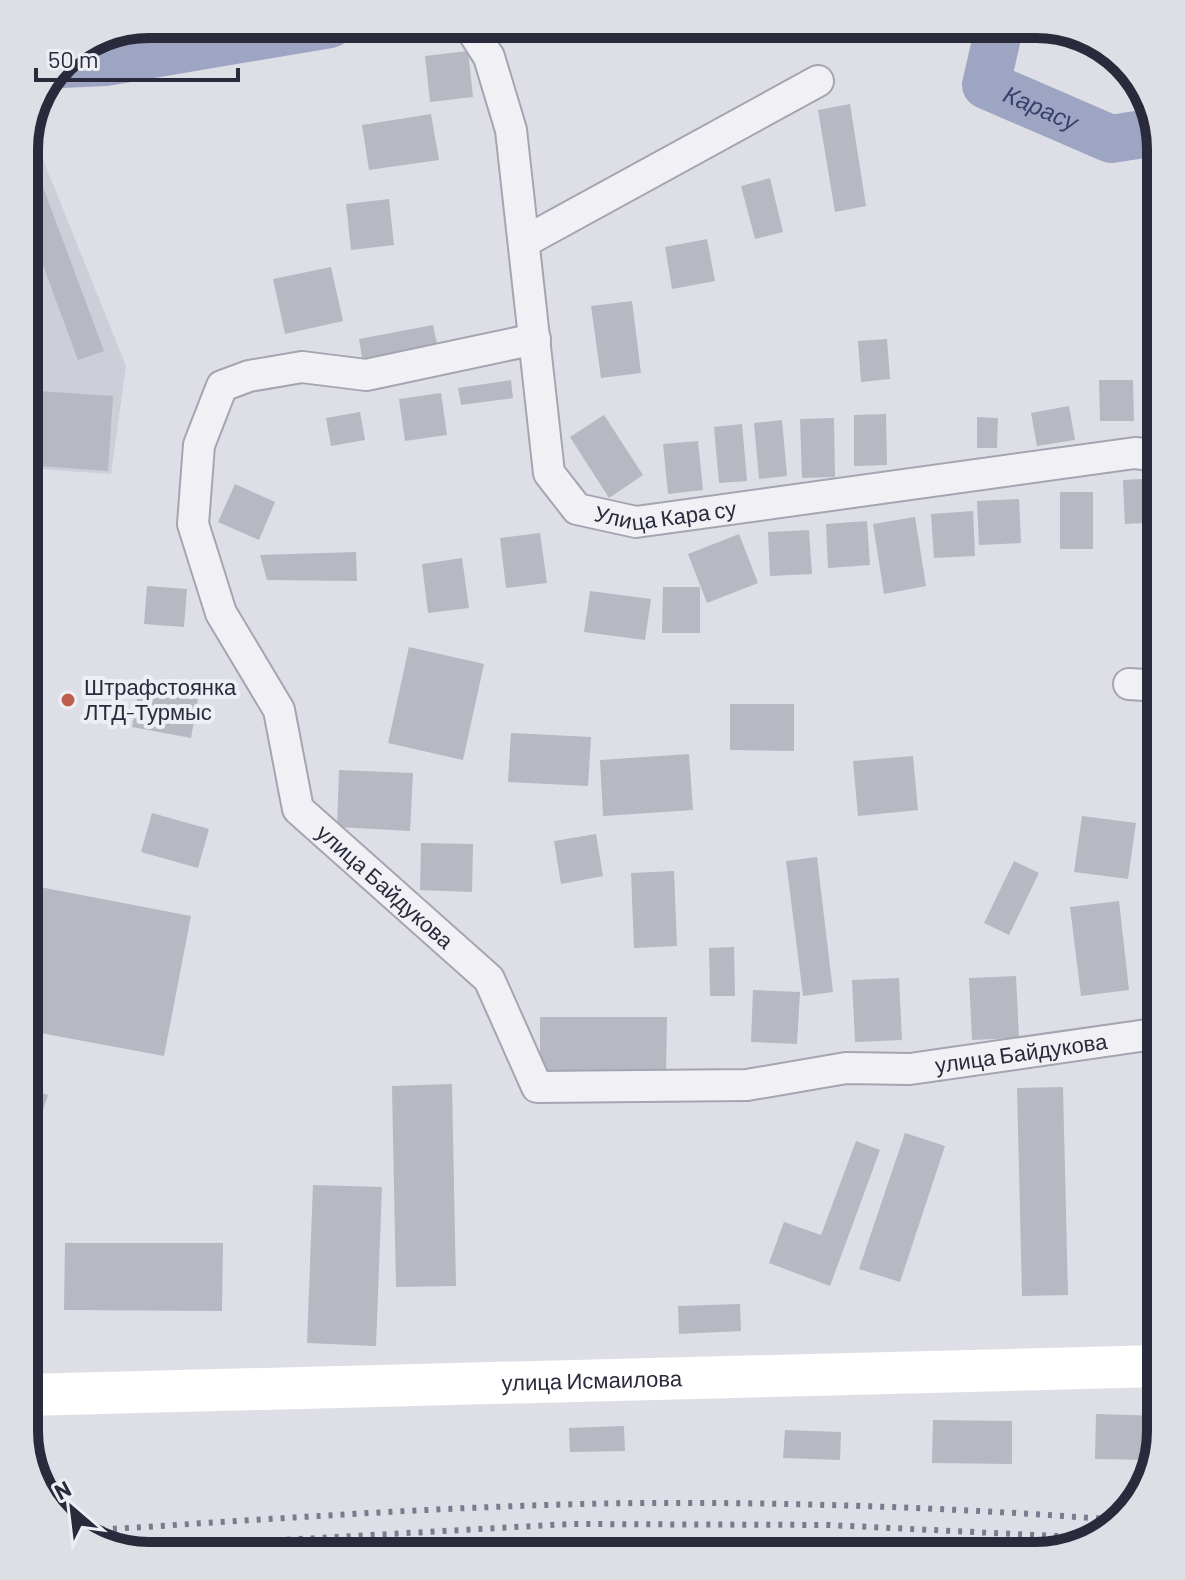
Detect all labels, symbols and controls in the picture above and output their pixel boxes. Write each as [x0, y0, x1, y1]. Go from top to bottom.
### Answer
scale bar [36, 32, 238, 82]
text: 50 m [48, 44, 99, 73]
water label: Карасу [1000, 78, 1085, 137]
street label: Улица Кара су [592, 494, 738, 535]
place label: Штрафстоянка ЛТД-Турмыс [84, 673, 237, 725]
marker: Штрафстоянка ЛТД-Турмыс [59, 691, 77, 709]
street label: улица Байдукова [312, 818, 460, 954]
street label: улица Байдукова [933, 1027, 1109, 1078]
street label: улица Исмаилова [501, 1364, 683, 1396]
north arrow [32, 1468, 112, 1548]
text: N [50, 1475, 75, 1504]

